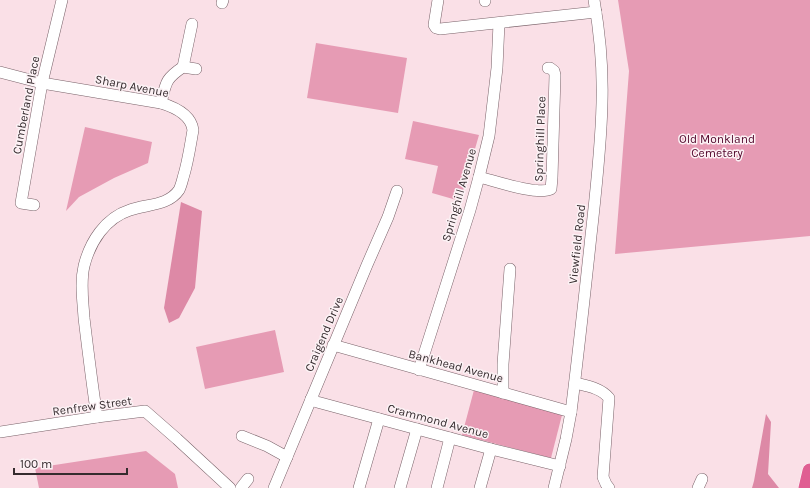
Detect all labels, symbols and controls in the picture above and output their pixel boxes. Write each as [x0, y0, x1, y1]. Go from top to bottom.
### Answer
street label: Cumberland Place [10, 55, 42, 155]
street label: Sharp Avenue [94, 72, 170, 100]
street label: Springhill Place [532, 96, 548, 182]
park label: Old Monkland Cemetery [679, 132, 755, 160]
street label: Springhill Avenue [439, 147, 479, 243]
street label: Viewfield Road [566, 203, 588, 285]
street label: Craigend Drive [302, 294, 346, 374]
street label: Bankhead Avenue [407, 347, 505, 385]
street label: Renfrew Street [51, 393, 133, 418]
street label: Crammond Avenue [386, 401, 490, 441]
scale bar [14, 450, 127, 476]
text: 100 m [20, 457, 52, 471]

